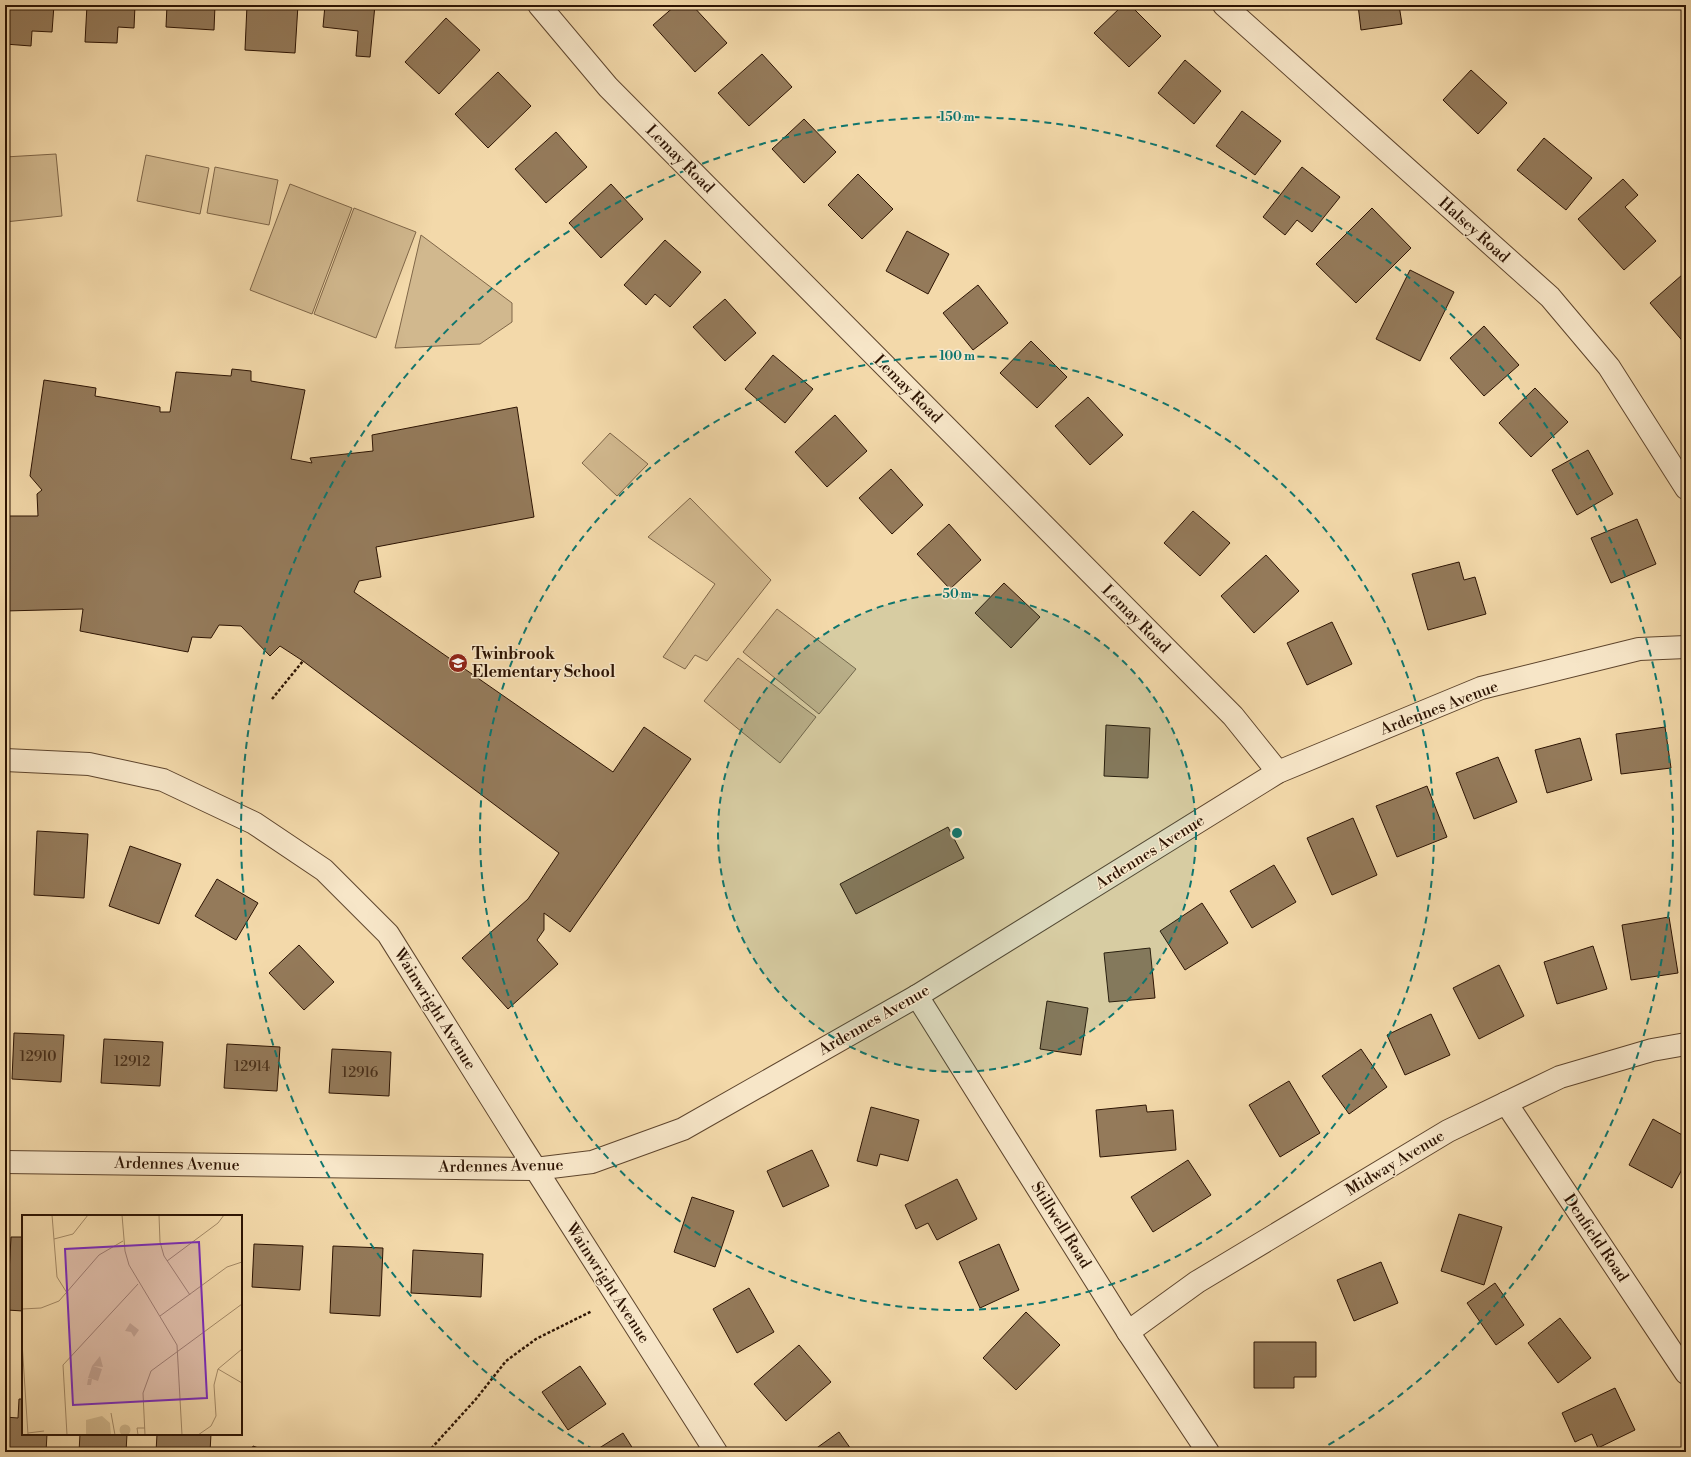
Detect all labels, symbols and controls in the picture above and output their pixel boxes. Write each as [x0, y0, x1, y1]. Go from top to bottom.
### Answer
text: 150 m [940, 110, 974, 125]
street label: Lemay Road [642, 121, 718, 197]
street label: Halsey Road [1434, 193, 1514, 267]
text: 100 m [939, 349, 975, 364]
street label: Lemay Road [870, 351, 946, 427]
street label: Lemay Road [1098, 581, 1174, 657]
text: 50 m [942, 587, 972, 602]
place label: Twinbrook Elementary School [472, 644, 616, 682]
school or university icon: Twinbrook Elementary School [447, 652, 469, 674]
street label: Ardennes Avenue [1376, 676, 1501, 740]
street label: Ardennes Avenue [1091, 810, 1208, 894]
centre of rings [950, 826, 964, 840]
street label: Wainwright Avenue [389, 944, 480, 1073]
street label: Ardennes Avenue [814, 980, 933, 1060]
house number: 12910 [19, 1048, 57, 1066]
house number: 12912 [114, 1053, 150, 1071]
house number: 12914 [234, 1058, 270, 1076]
house number: 12916 [342, 1064, 379, 1082]
street label: Midway Avenue [1342, 1126, 1448, 1200]
street label: Ardennes Avenue [113, 1153, 240, 1175]
street label: Ardennes Avenue [437, 1155, 564, 1177]
street label: Stillwell Road [1026, 1178, 1096, 1272]
street label: Denfield Road [1559, 1190, 1633, 1286]
inset map [22, 1215, 242, 1435]
street label: Wainwright Avenue [561, 1218, 654, 1347]

